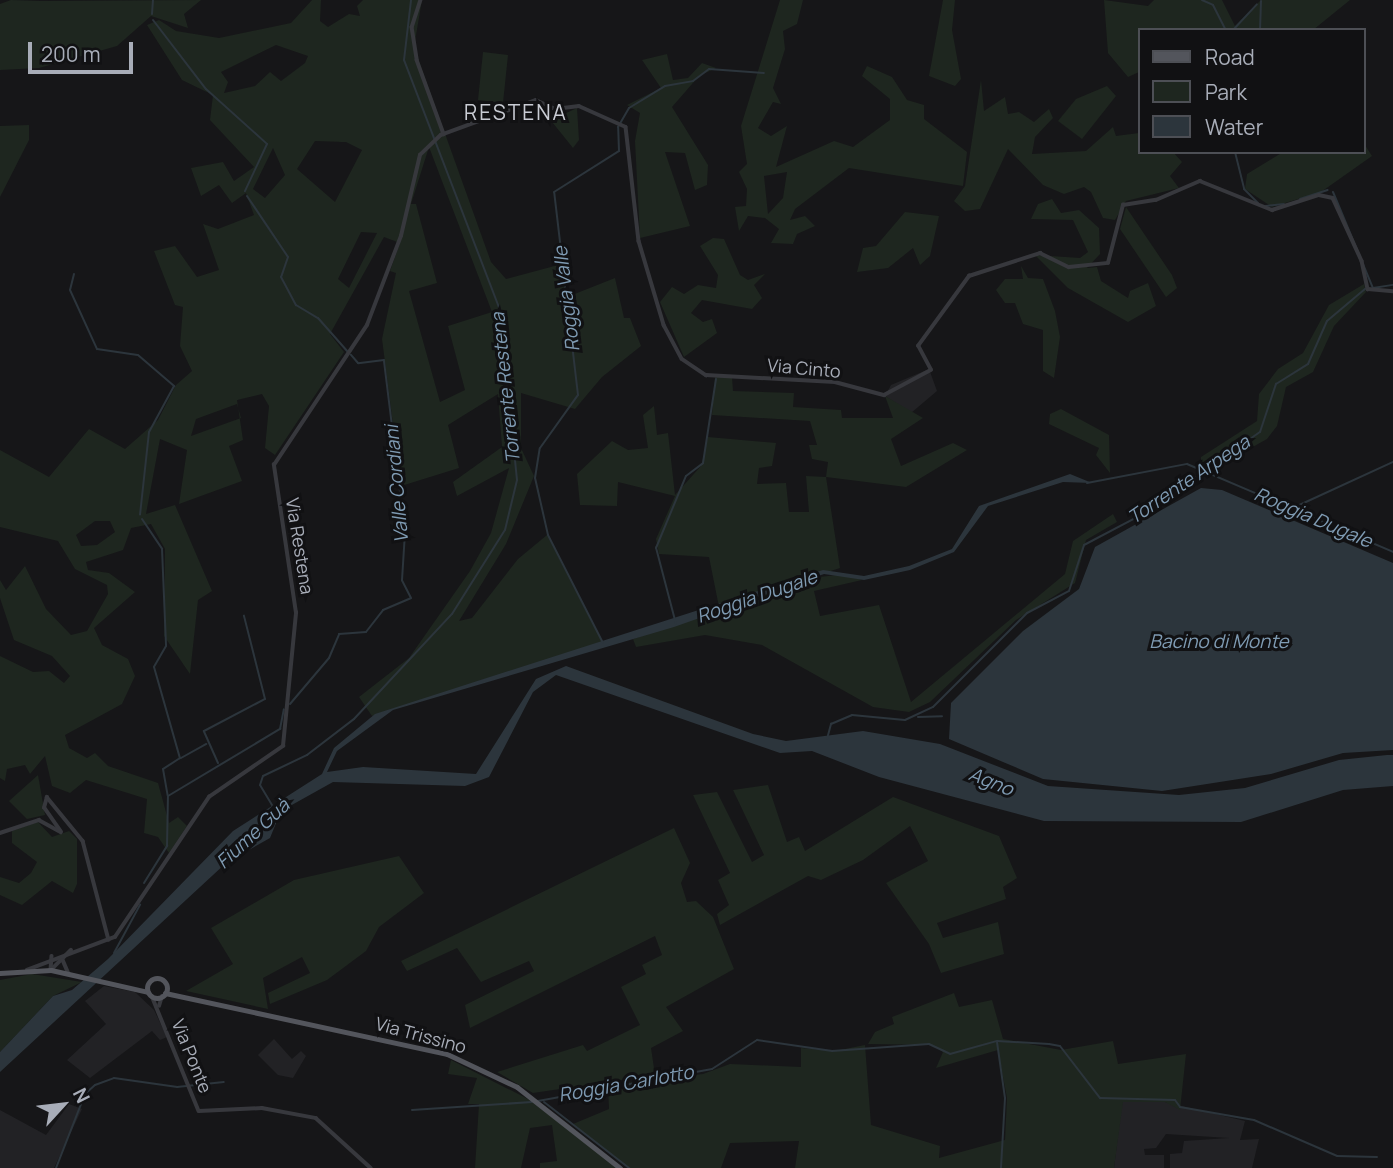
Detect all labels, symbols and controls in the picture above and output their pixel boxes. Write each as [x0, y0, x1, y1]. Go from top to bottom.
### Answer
scale bar [32, 28, 136, 72]
legend [1138, 28, 1365, 154]
text: 200 m [41, 40, 101, 68]
text: Road [1205, 43, 1255, 71]
text: Park [1205, 78, 1247, 106]
district label: RESTENA [465, 99, 567, 125]
text: Water [1205, 113, 1263, 141]
water label: Roggia Valle [549, 245, 585, 353]
water label: Torrente Restena [487, 311, 525, 465]
street label: Via Cinto [766, 354, 842, 382]
water label: Valle Cordiani [380, 424, 414, 544]
water label: Torrente Arpega [1124, 431, 1254, 529]
water label: Roggia Dugale [1251, 483, 1375, 553]
street label: Via Restena [282, 496, 318, 596]
water label: Roggia Dugale [694, 566, 820, 628]
water label: Bacino di Monte [1149, 631, 1289, 653]
water label: Agno [966, 763, 1016, 801]
water label: Fiume Guà [212, 794, 294, 874]
street label: Via Trissino [373, 1013, 469, 1057]
street label: Via Ponte [167, 1016, 217, 1096]
water label: Roggia Carlotto [557, 1061, 695, 1107]
north arrow [28, 1070, 98, 1140]
text: N [67, 1083, 96, 1107]

